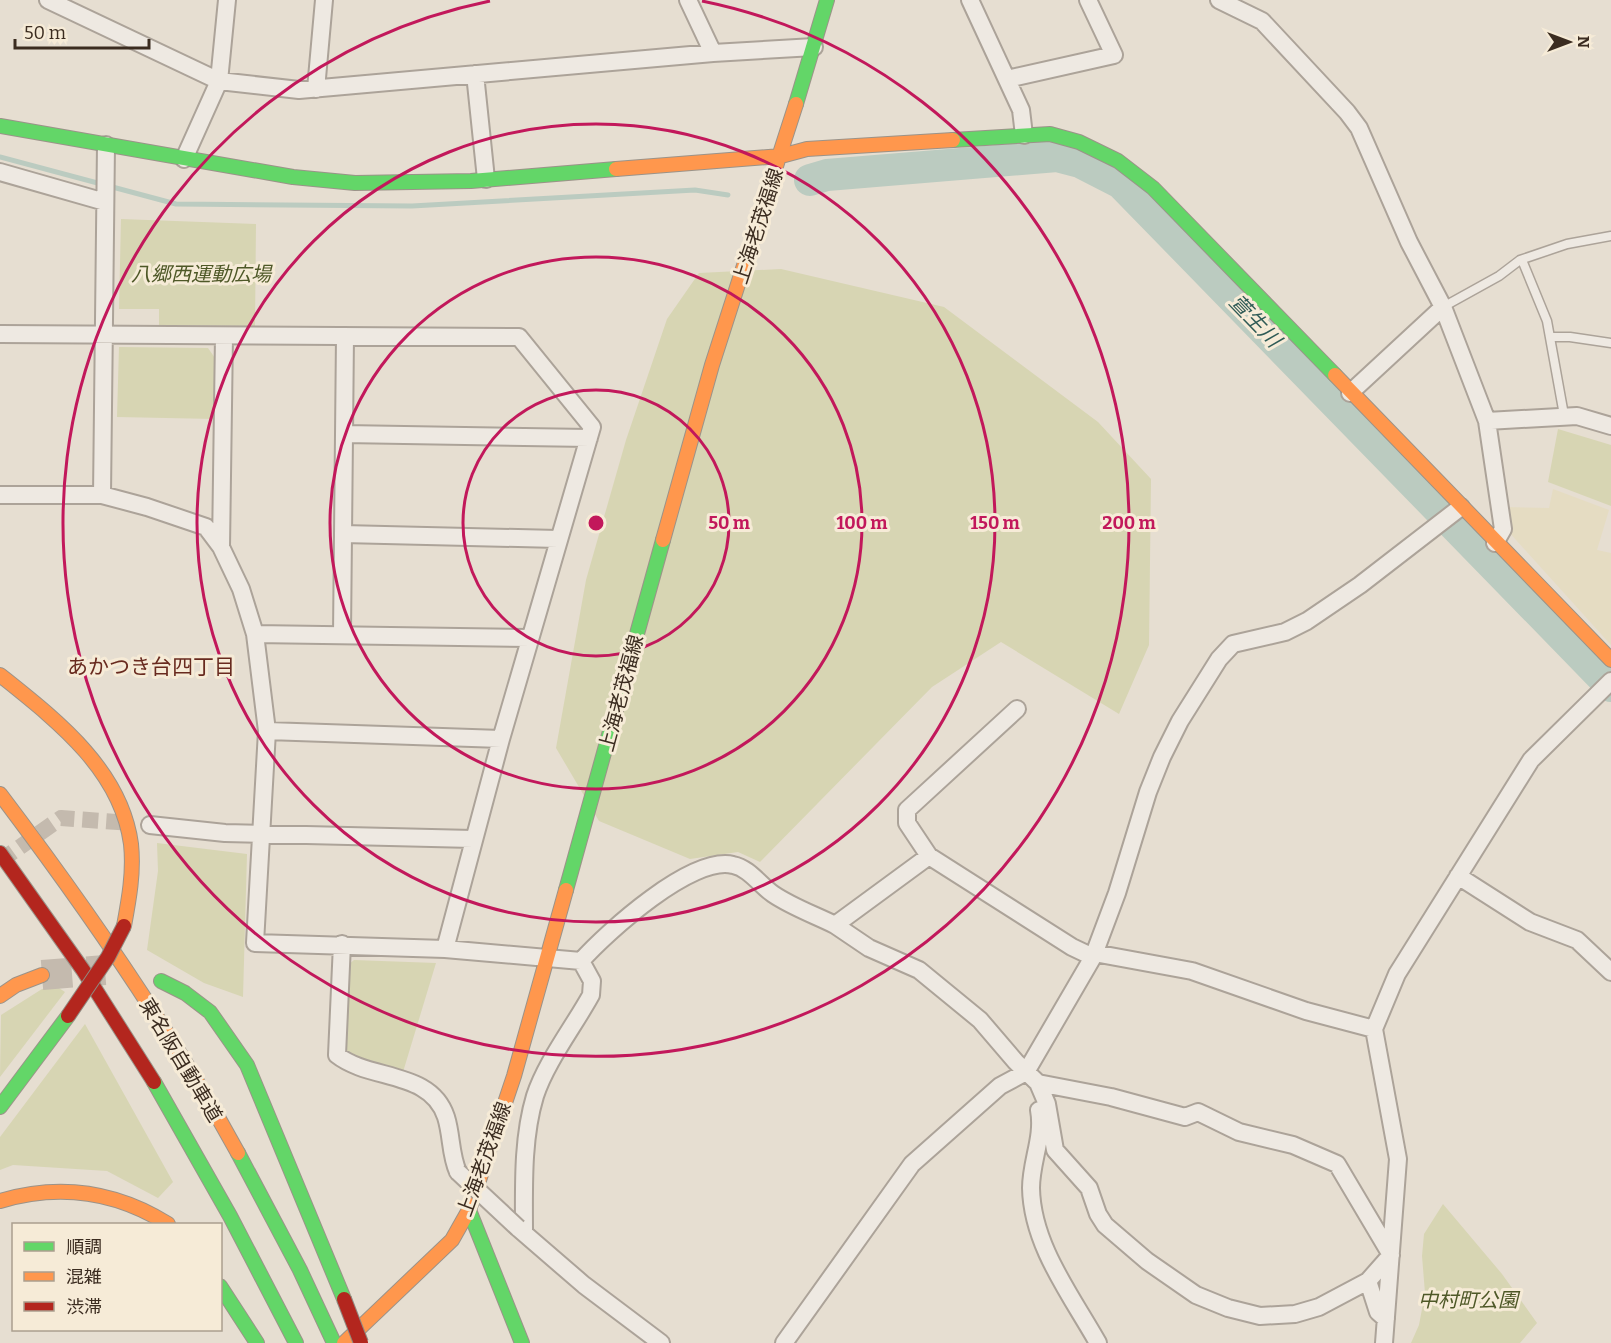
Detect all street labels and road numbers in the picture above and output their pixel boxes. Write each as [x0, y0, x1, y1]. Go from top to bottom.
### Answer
street label: 上海老茂福線 [728, 165, 788, 287]
street label: 上海老茂福線 [594, 632, 648, 754]
street label: 東名阪自動車道 [135, 994, 227, 1126]
street label: 上海老茂福線 [452, 1099, 516, 1219]

